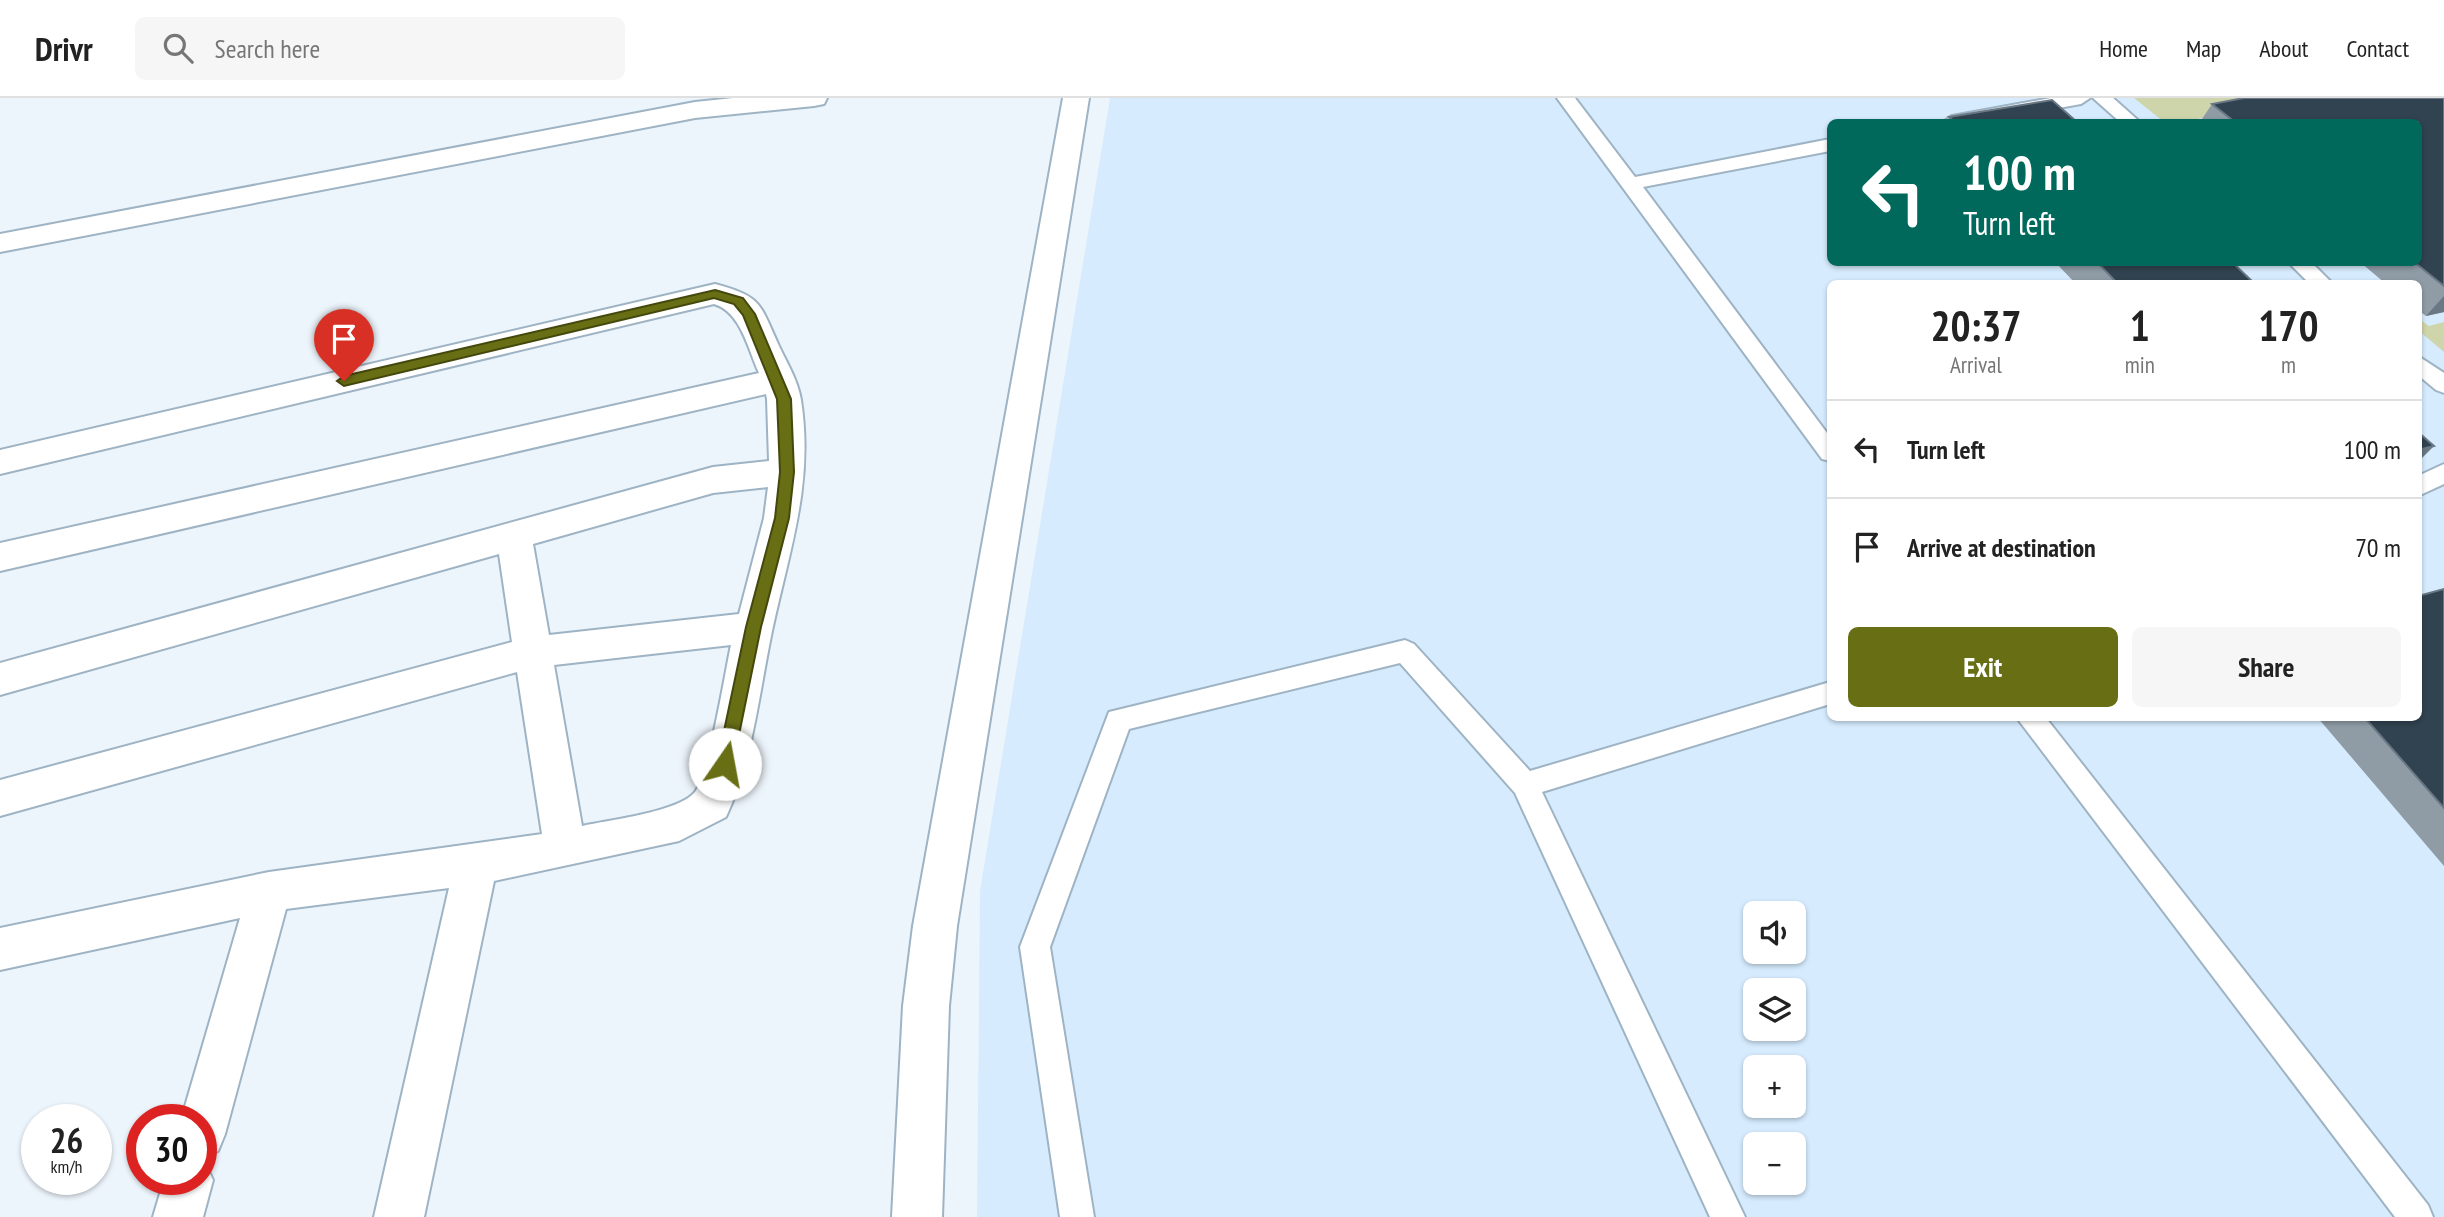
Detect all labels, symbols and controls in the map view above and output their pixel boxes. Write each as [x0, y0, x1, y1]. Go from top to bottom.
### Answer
search box [135, 17, 625, 80]
text: Drivr [35, 27, 93, 70]
icon: search [159, 29, 197, 67]
text: Search here [215, 32, 320, 65]
text: Home [2099, 33, 2148, 64]
text: Map [2186, 33, 2221, 64]
text: About [2259, 33, 2308, 64]
text: Contact [2346, 33, 2409, 64]
text: 100 m [1963, 140, 2076, 204]
icon: left [1848, 147, 1939, 238]
text: Turn left [1963, 202, 2055, 244]
text: 20:37 [1930, 298, 2021, 353]
text: 1 [2130, 298, 2150, 353]
text: 170 [2258, 298, 2319, 353]
pin [314, 309, 374, 381]
icon: arrive [325, 320, 363, 358]
text: Arrival [1950, 350, 2002, 379]
text: min [2125, 350, 2155, 379]
text: m [2281, 350, 2296, 379]
icon: left [1848, 430, 1886, 468]
text: Turn left [1907, 433, 1985, 466]
text: 100 m [2343, 433, 2401, 466]
icon: arrive [1848, 528, 1886, 566]
text: Arrive at destination [1907, 531, 2096, 564]
text: 70 m [2355, 531, 2401, 564]
button: Exit [1848, 627, 2118, 707]
button: Share [2132, 627, 2401, 707]
position arrow [688, 727, 762, 801]
map controls [1743, 901, 1806, 1195]
button: sound [1743, 901, 1806, 964]
button: layers [1743, 978, 1806, 1041]
button: + [1743, 1055, 1806, 1118]
speed limit sign: 30 [126, 1104, 217, 1195]
text: 26 [50, 1117, 83, 1163]
button: − [1743, 1132, 1806, 1195]
text: km/h [51, 1155, 82, 1178]

